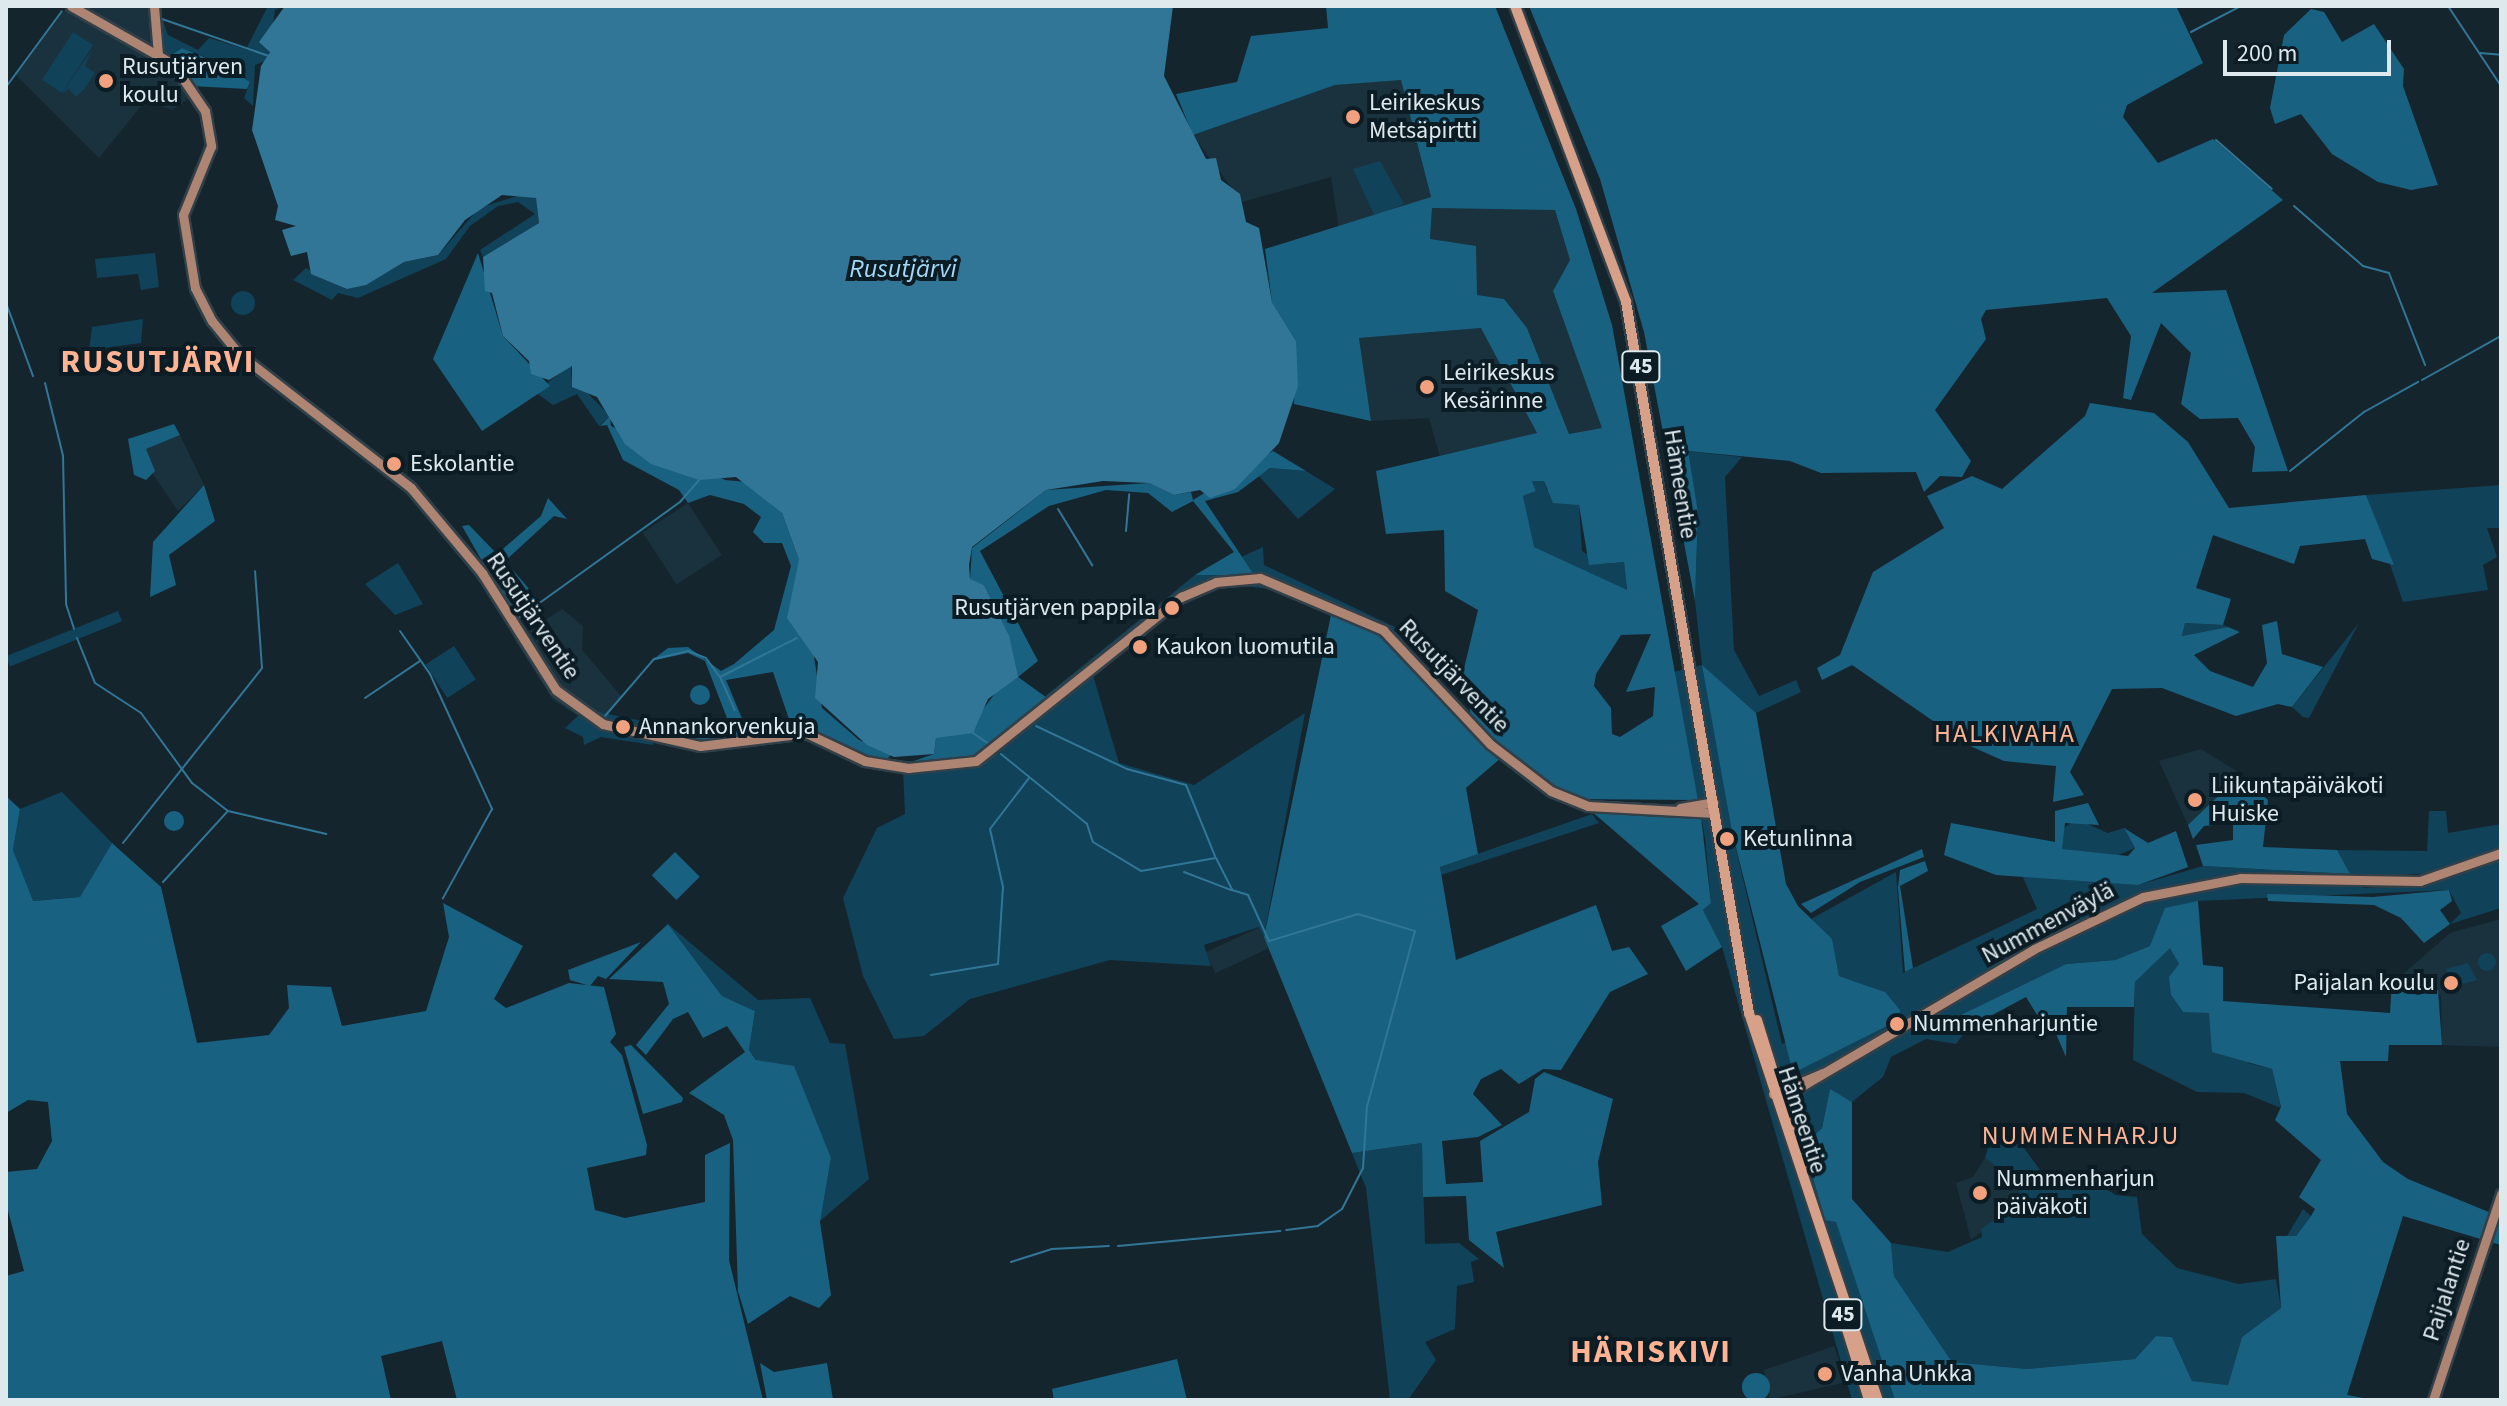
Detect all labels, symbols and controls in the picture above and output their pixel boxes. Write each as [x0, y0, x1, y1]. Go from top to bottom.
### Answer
scale bar [2227, 24, 2395, 74]
text: 200 m [2237, 36, 2297, 71]
place label: Rusutjärven koulu [122, 53, 243, 109]
marker: Rusutjärven koulu [97, 72, 115, 90]
place label: Leirikeskus Metsäpirtti [1369, 89, 1480, 145]
marker: Leirikeskus Metsäpirtti [1344, 108, 1362, 126]
water label: Rusutjärvi [849, 253, 957, 285]
district label: RUSUTJÄRVI [61, 343, 255, 381]
road number: 45 [1621, 349, 1661, 385]
place label: Leirikeskus Kesärinne [1443, 359, 1554, 415]
marker: Leirikeskus Kesärinne [1418, 378, 1436, 396]
street label: Hämeentie [1657, 427, 1703, 541]
place label: Eskolantie [410, 450, 514, 478]
marker: Eskolantie [385, 455, 403, 473]
street label: Rusutjärventie [480, 547, 586, 685]
place label: Rusutjärven pappila [954, 594, 1156, 622]
marker: Rusutjärven pappila [1163, 599, 1181, 617]
street label: Rusutjärventie [1393, 613, 1515, 739]
place label: Kaukon luomutila [1156, 633, 1335, 661]
marker: Kaukon luomutila [1131, 638, 1149, 656]
place label: Annankorvenkuja [639, 713, 816, 741]
marker: Annankorvenkuja [614, 718, 632, 736]
district label: HALKIVAHA [1934, 718, 2076, 750]
place label: Liikuntapäiväkoti Huiske [2211, 772, 2384, 828]
marker: Liikuntapäiväkoti Huiske [2186, 791, 2204, 809]
place label: Ketunlinna [1743, 825, 1853, 853]
marker: Ketunlinna [1718, 830, 1736, 848]
street label: Nummenväylä [1977, 876, 2119, 970]
place label: Paijalan koulu [2294, 969, 2435, 997]
marker: Paijalan koulu [2442, 974, 2460, 992]
place label: Nummenharjuntie [1913, 1010, 2098, 1038]
marker: Nummenharjuntie [1888, 1015, 1906, 1033]
street label: Hämeentie [1771, 1063, 1833, 1177]
district label: NUMMENHARJU [1982, 1120, 2180, 1152]
place label: Nummenharjun päiväkoti [1996, 1165, 2155, 1221]
marker: Nummenharjun päiväkoti [1971, 1184, 1989, 1202]
street label: Paijalantie [2417, 1235, 2477, 1345]
road number: 45 [1823, 1297, 1863, 1333]
district label: HÄRISKIVI [1570, 1333, 1732, 1371]
place label: Vanha Unkka [1841, 1360, 1972, 1388]
marker: Vanha Unkka [1816, 1365, 1834, 1383]

